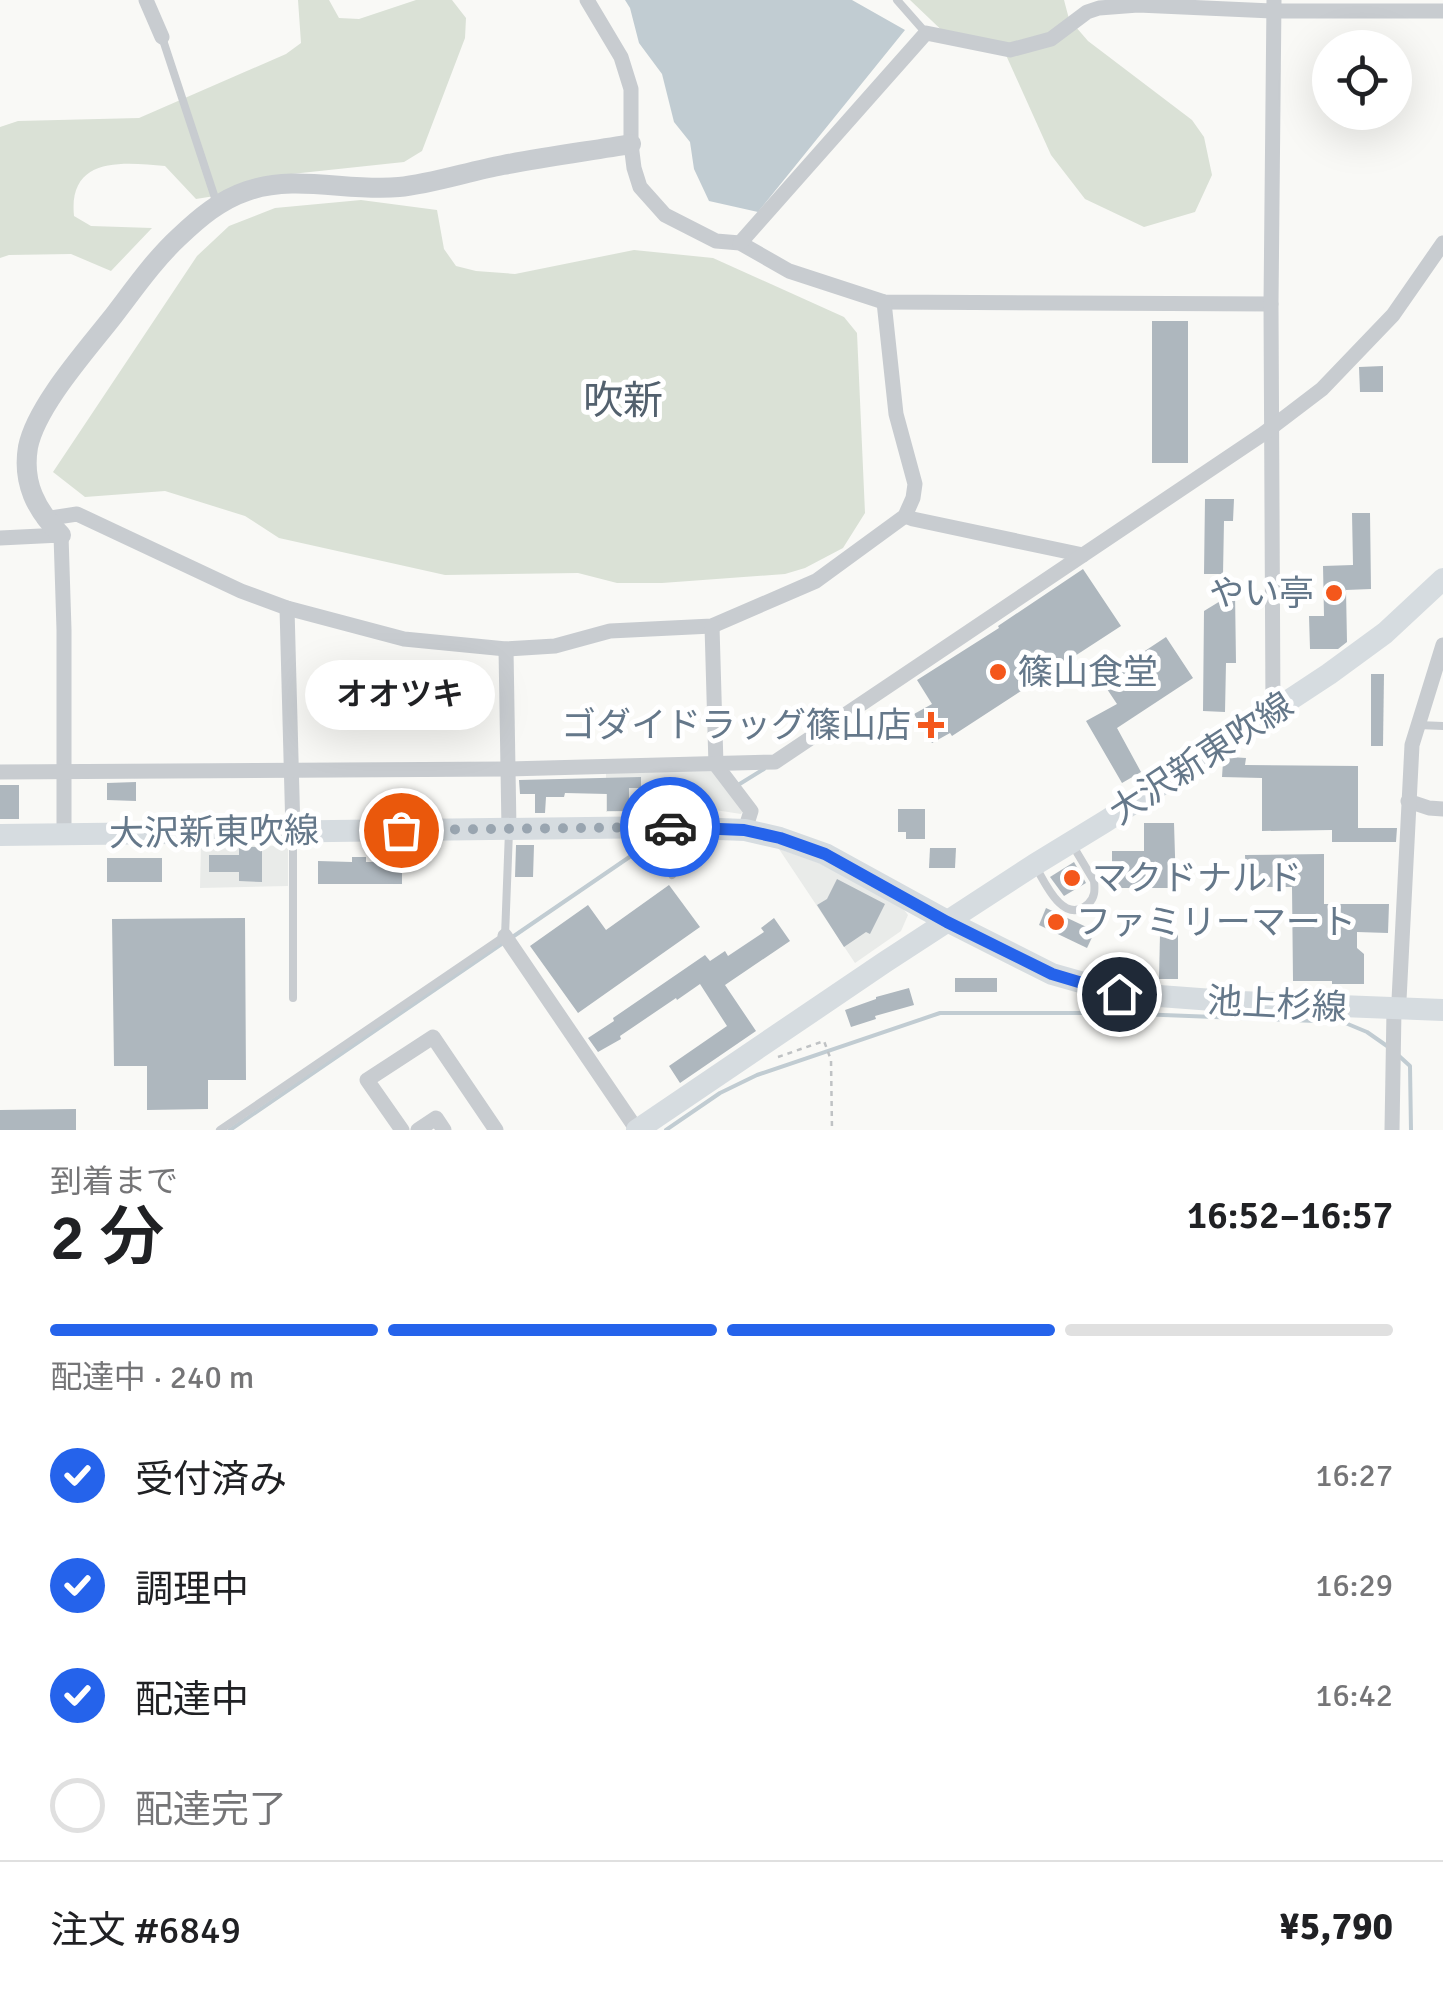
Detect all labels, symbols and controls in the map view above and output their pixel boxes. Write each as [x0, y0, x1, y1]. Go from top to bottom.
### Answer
map controls [1312, 30, 1412, 130]
button: locate [1312, 30, 1412, 130]
district label: 吹新 [583, 376, 663, 426]
place label: やい亭 [1209, 572, 1314, 615]
marker: やい亭 [1323, 582, 1345, 604]
place label: 篠山食堂 [1018, 651, 1158, 694]
callout: オオツキ [306, 660, 496, 730]
marker: 篠山食堂 [987, 661, 1009, 683]
text: オオツキ [336, 675, 464, 714]
street label: 大沢新東吹線 [1101, 683, 1301, 834]
place label: ゴダイドラッグ篠山店 [561, 704, 911, 747]
marker: ゴダイドラッグ篠山店 [920, 714, 942, 736]
courier [620, 777, 720, 877]
pin [359, 788, 444, 873]
icon: car [643, 800, 698, 855]
icon: bag [374, 803, 429, 858]
street label: 大沢新東吹線 [109, 809, 319, 856]
place label: マクドナルド [1092, 857, 1302, 900]
marker: マクドナルド [1061, 867, 1083, 889]
place label: ファミリーマート [1076, 901, 1356, 944]
marker: ファミリーマート [1045, 911, 1067, 933]
pin [1077, 952, 1162, 1037]
icon: home [1092, 967, 1147, 1022]
street label: 池上杉線 [1206, 979, 1348, 1030]
text: 到着まで [50, 1162, 178, 1201]
text: 16:52–16:57 [1187, 1192, 1393, 1239]
text: 2 分 [50, 1198, 164, 1278]
text: 配達中 · 240 m [50, 1358, 254, 1397]
icon: check [50, 1448, 105, 1503]
text: 受付済み [135, 1456, 287, 1503]
text: 16:27 [1315, 1456, 1393, 1495]
icon: check [50, 1558, 105, 1613]
text: 調理中 [135, 1566, 249, 1613]
text: 16:29 [1315, 1566, 1393, 1605]
icon: check [50, 1668, 105, 1723]
text: 配達中 [135, 1676, 249, 1723]
text: 16:42 [1315, 1676, 1393, 1715]
text: 配達完了 [135, 1786, 287, 1833]
text: ¥5,790 [1279, 1903, 1393, 1950]
text: 注文 #6849 [50, 1907, 241, 1954]

